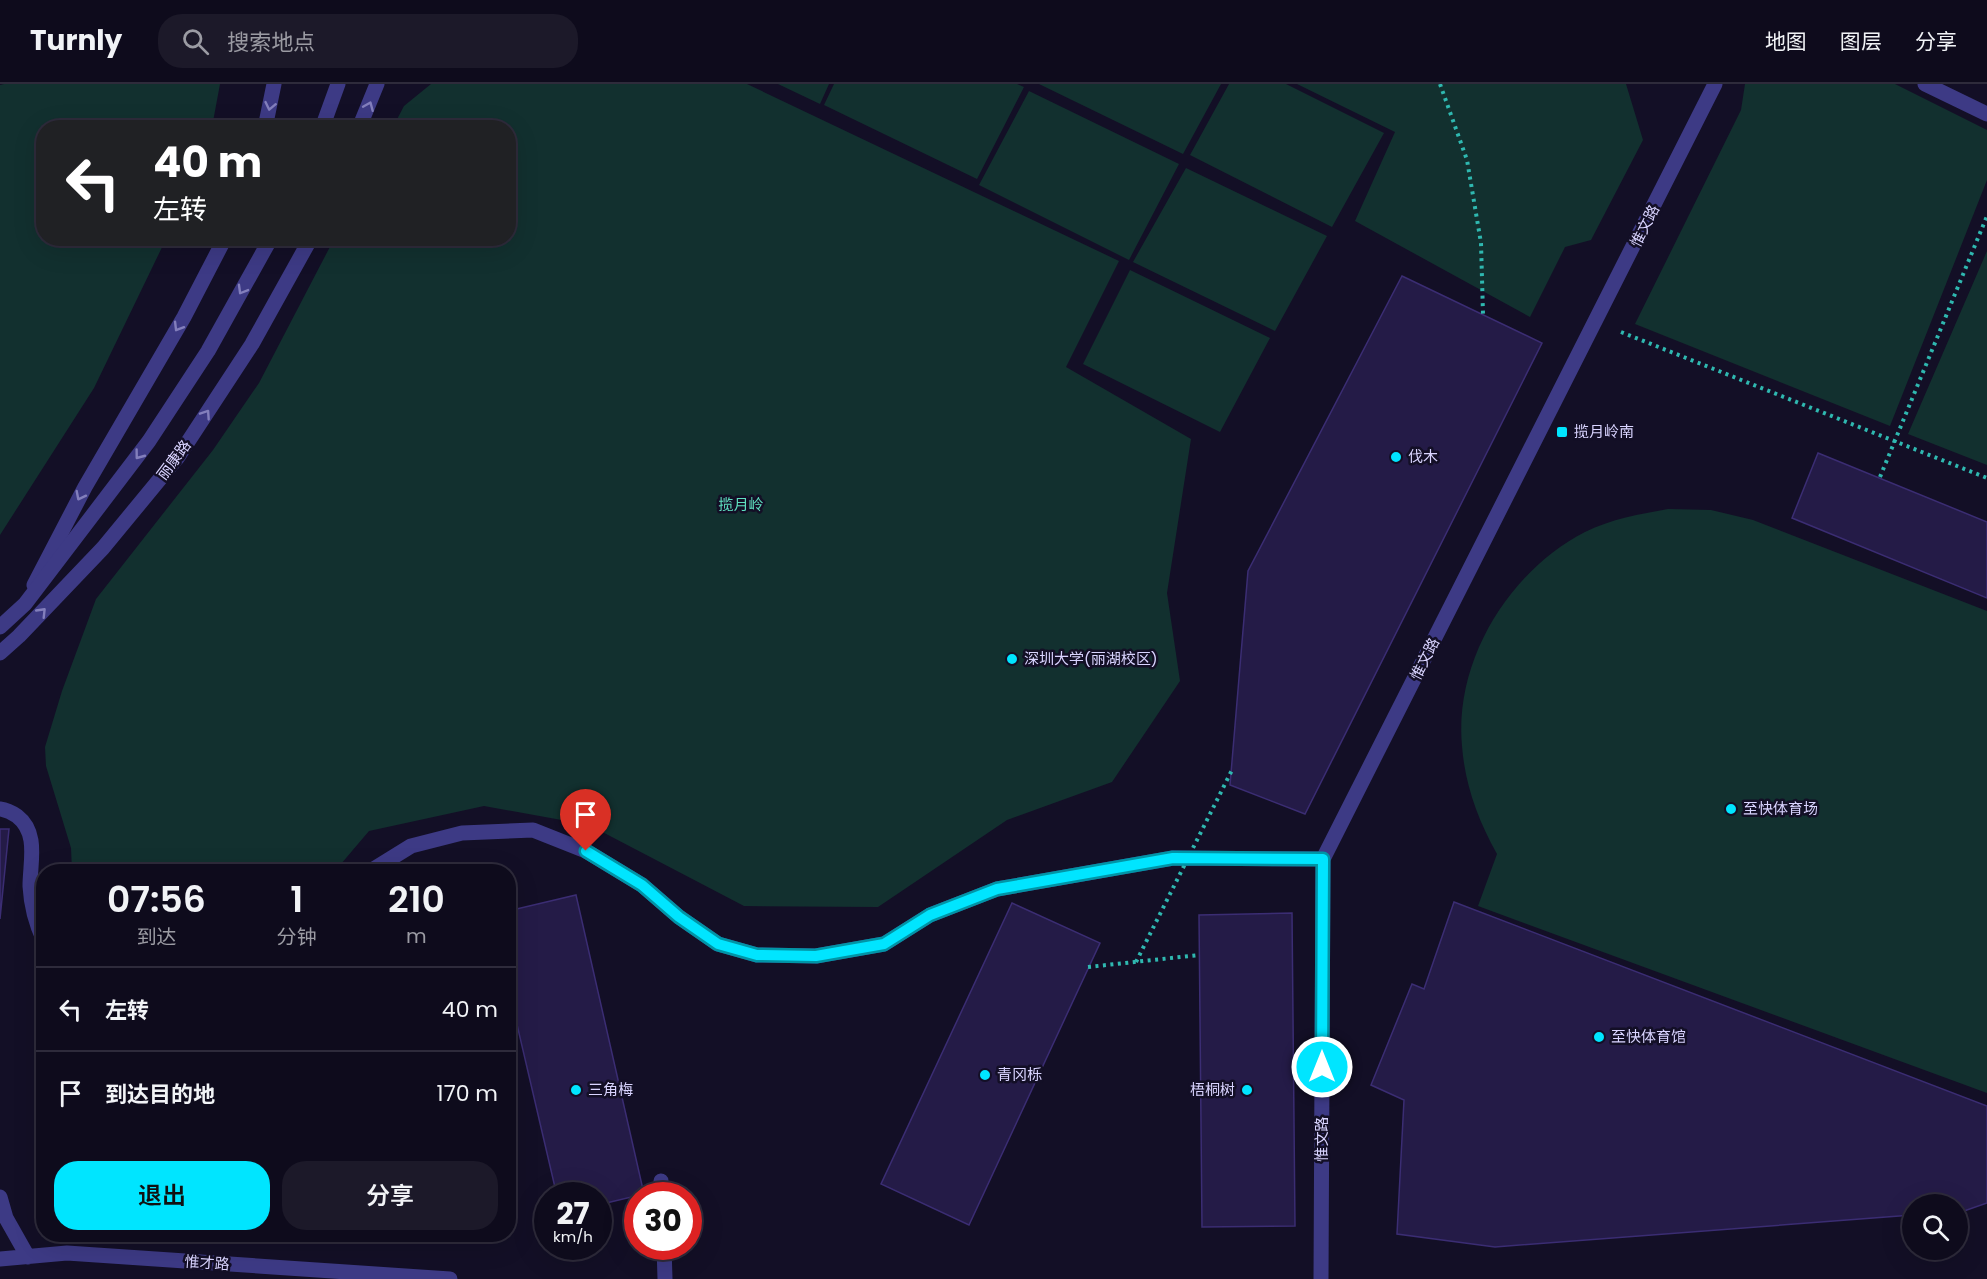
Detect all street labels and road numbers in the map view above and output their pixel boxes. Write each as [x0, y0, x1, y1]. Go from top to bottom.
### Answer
street label: 惟文路 [1625, 201, 1664, 251]
street label: 丽康路 [152, 435, 196, 484]
street label: 惟文路 [1405, 634, 1444, 684]
street label: 惟文路 [1311, 1116, 1332, 1162]
street label: 惟才路 [184, 1250, 230, 1275]

